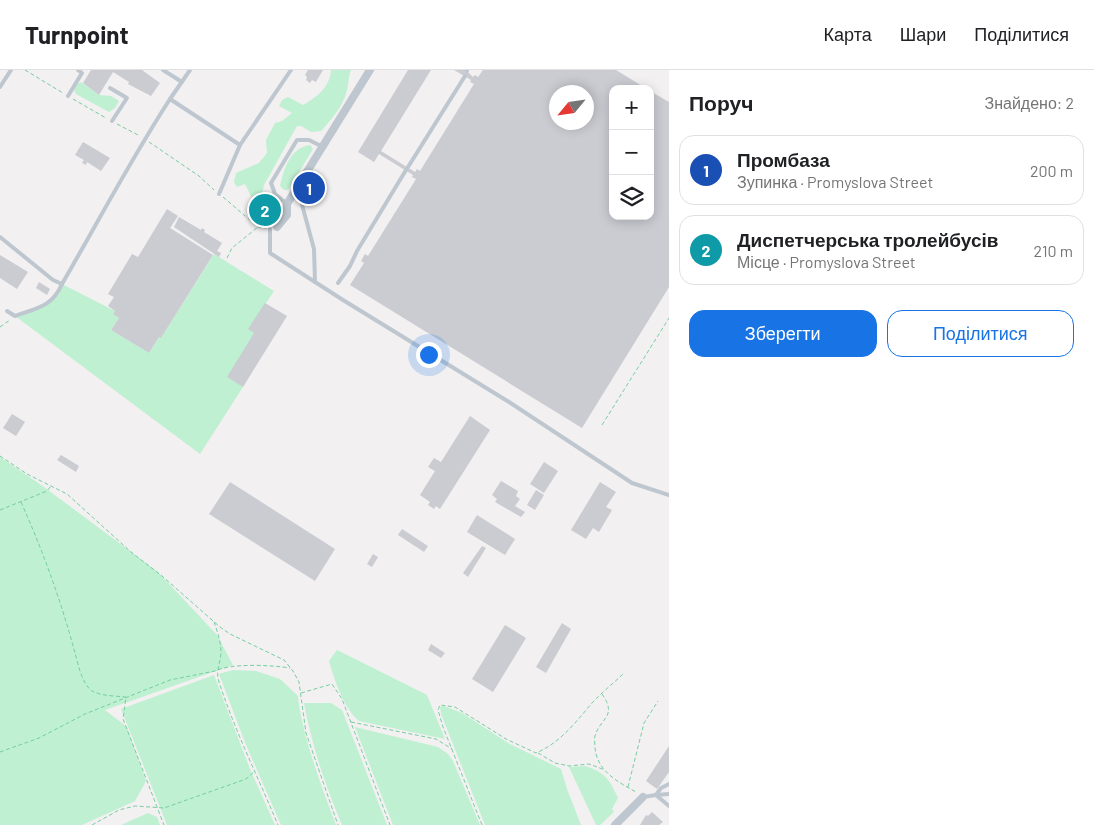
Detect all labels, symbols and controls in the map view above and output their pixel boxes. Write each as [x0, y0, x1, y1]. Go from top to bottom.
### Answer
text: Turnpoint [25, 20, 129, 49]
text: Карта [824, 23, 872, 45]
text: Шари [900, 23, 946, 45]
text: Поділитися [974, 23, 1069, 45]
north arrow [549, 85, 594, 130]
map controls [609, 85, 654, 220]
button: + [609, 85, 654, 130]
text: Поруч [689, 90, 753, 115]
text: Знайдено: 2 [984, 93, 1074, 112]
button: − [609, 130, 654, 175]
text: Промбаза [737, 148, 830, 171]
text: 1 [703, 161, 709, 180]
text: 200 m [1030, 161, 1073, 180]
pin: 1 [293, 169, 325, 207]
text: Зупинка · Promyslova Street [737, 172, 933, 191]
button: layers [609, 175, 654, 220]
pin: 2 [249, 191, 281, 229]
text: Диспетчерська тролейбусів [737, 228, 998, 251]
text: 2 [702, 241, 710, 260]
text: 210 m [1034, 241, 1073, 260]
text: Місце · Promyslova Street [737, 252, 916, 271]
button: Зберегти [689, 310, 877, 357]
button: Поділитися [887, 310, 1074, 357]
your location [416, 342, 442, 368]

